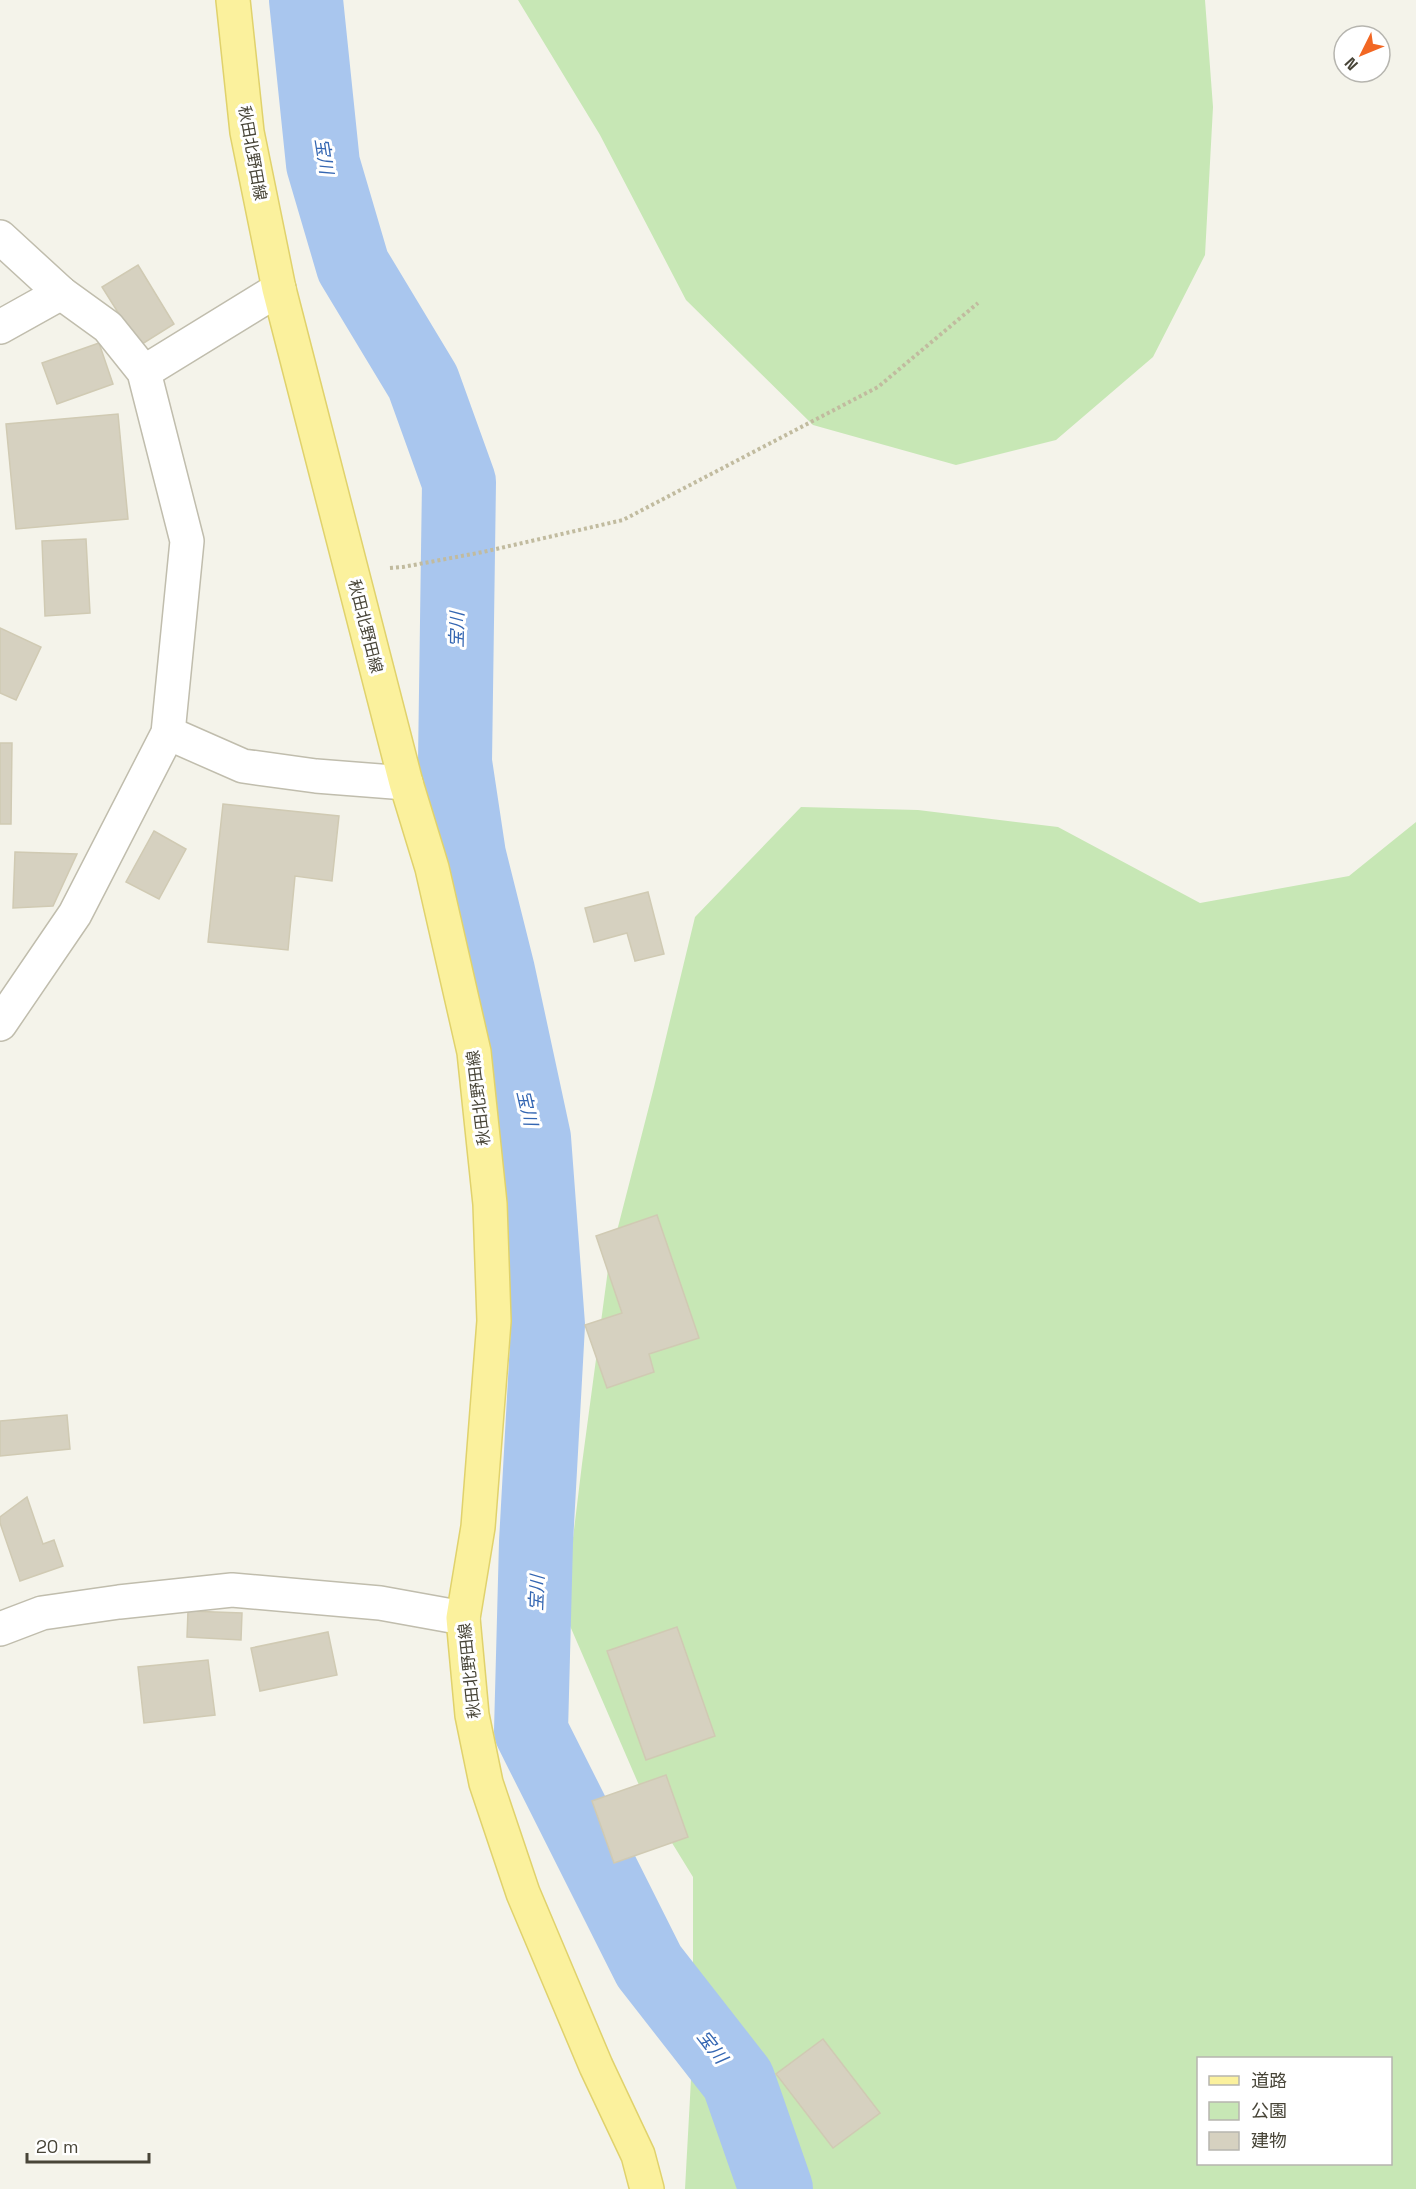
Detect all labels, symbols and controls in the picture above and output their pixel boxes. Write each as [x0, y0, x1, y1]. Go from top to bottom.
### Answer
north arrow [1332, 24, 1392, 84]
text: N [1340, 53, 1363, 75]
street label: 秋田北野田線 [234, 104, 271, 202]
water label: 宝川 [310, 136, 339, 177]
street label: 秋田北野田線 [344, 577, 387, 675]
water label: 宝川 [445, 610, 468, 648]
street label: 秋田北野田線 [462, 1049, 495, 1147]
water label: 宝川 [512, 1088, 543, 1130]
water label: 宝川 [524, 1573, 549, 1611]
street label: 秋田北野田線 [454, 1622, 485, 1720]
water label: 宝川 [692, 2025, 734, 2070]
legend [1197, 2057, 1392, 2165]
text: 道路 [1251, 2069, 1287, 2092]
text: 公園 [1251, 2099, 1287, 2122]
scale bar [27, 2126, 148, 2164]
text: 建物 [1251, 2129, 1287, 2152]
text: 20 m [36, 2135, 79, 2158]

